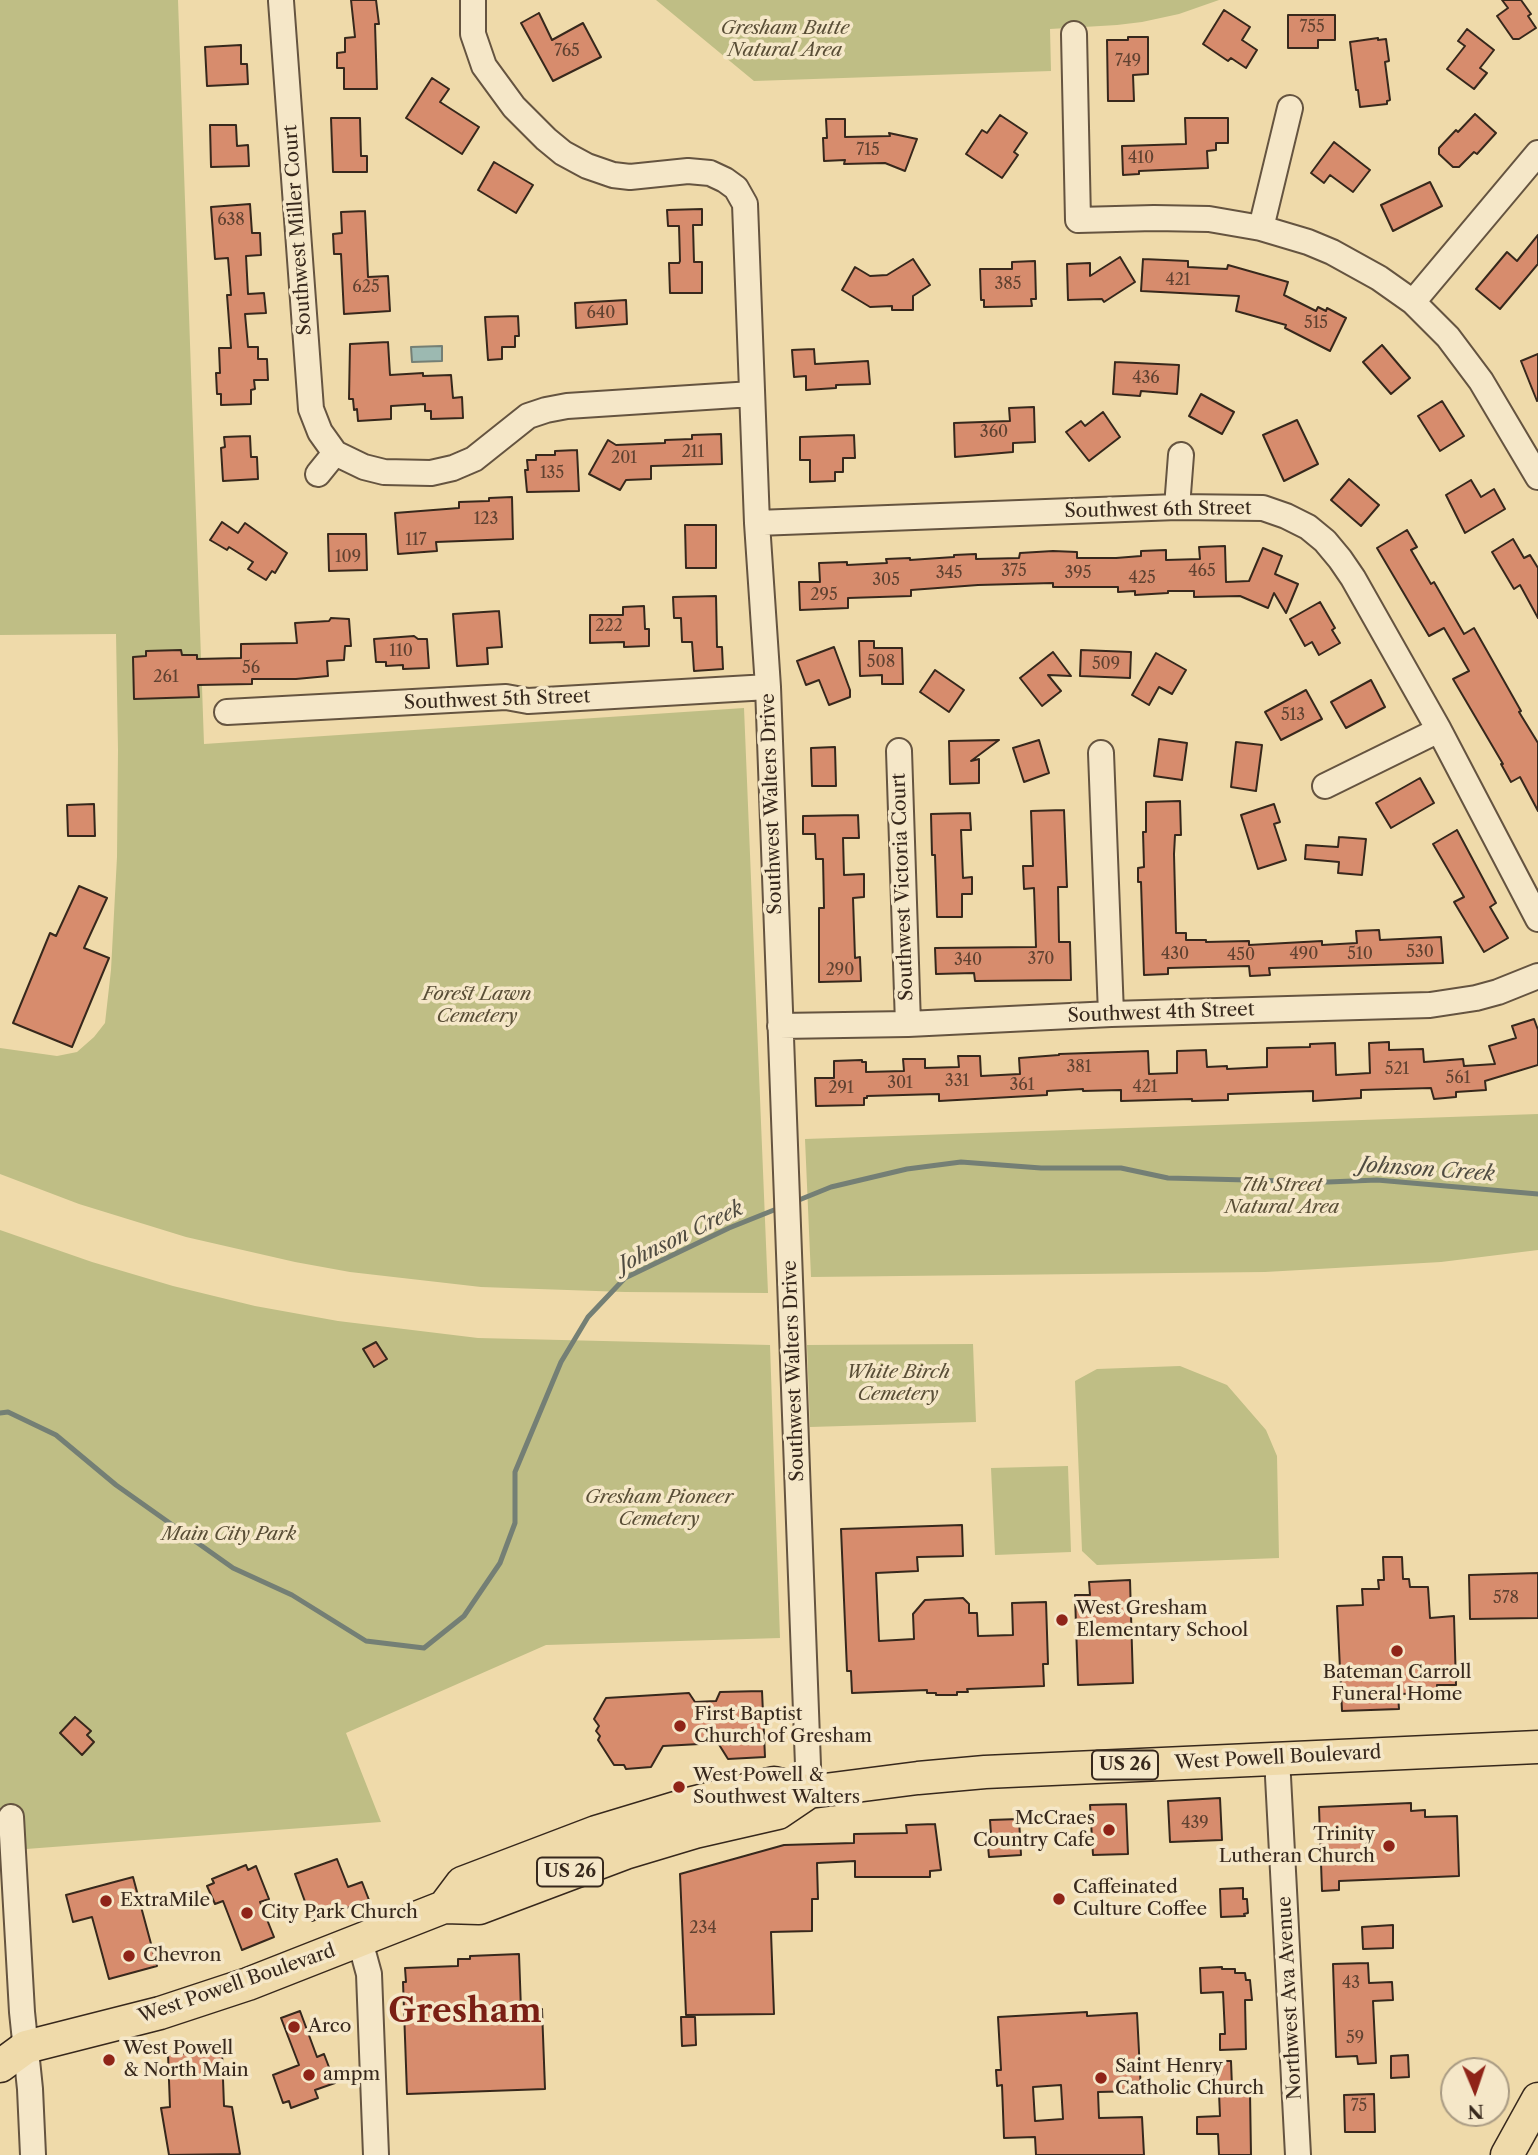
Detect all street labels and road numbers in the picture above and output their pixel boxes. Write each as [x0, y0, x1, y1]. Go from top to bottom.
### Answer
street label: Southwest Miller Court [279, 124, 317, 336]
street label: Southwest 6th Street [1064, 497, 1252, 523]
street label: Southwest 5th Street [403, 685, 591, 715]
street label: Southwest Walters Drive [757, 693, 787, 915]
street label: Southwest Victoria Court [888, 773, 918, 1001]
street label: Southwest 4th Street [1067, 998, 1255, 1028]
street label: Southwest Walters Drive [779, 1260, 809, 1482]
street label: West Powell Boulevard [1174, 1741, 1382, 1775]
road number: US 26 [1092, 1750, 1158, 1780]
road number: US 26 [537, 1858, 603, 1886]
street label: Northwest Ava Avenue [1273, 1896, 1307, 2100]
street label: West Powell Boulevard [136, 1940, 338, 2028]

